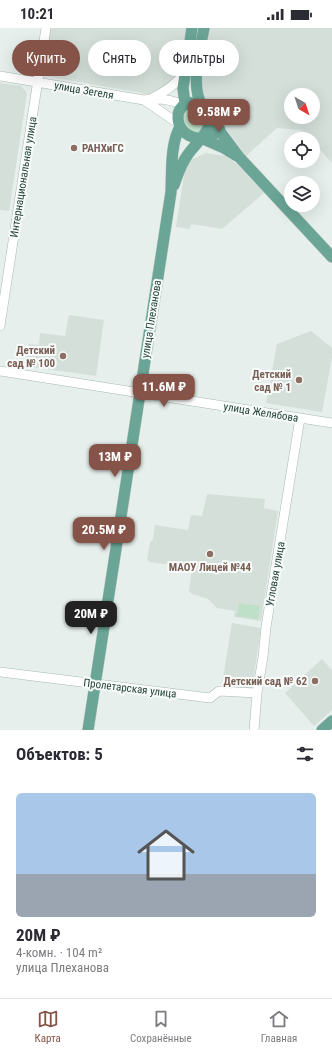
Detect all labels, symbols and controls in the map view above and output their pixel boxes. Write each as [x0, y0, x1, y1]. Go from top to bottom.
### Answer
text: 10:21 [20, 5, 54, 23]
chip: Купить [12, 40, 80, 76]
chip: Снять [88, 40, 151, 76]
chip: Фильтры [159, 40, 239, 76]
street label: улица Зегеля [53, 79, 115, 102]
north arrow [284, 88, 320, 124]
map controls [284, 88, 320, 212]
pin: 9.58M ₽ [182, 99, 256, 133]
text: 9.58M ₽ [197, 104, 241, 119]
street label: Интернациональная улица [8, 116, 39, 238]
button: locate [284, 132, 320, 168]
place label: РАНХиГС [82, 142, 124, 155]
marker: РАНХиГС [69, 143, 79, 153]
button: layers [284, 176, 320, 212]
street label: улица Плеханова [139, 279, 164, 359]
place label: Детский сад № 100 [7, 344, 55, 370]
marker: Детский сад № 100 [58, 351, 68, 361]
place label: Детский сад № 1 [252, 368, 291, 394]
pin: 11.6M ₽ [127, 374, 201, 408]
marker: Детский сад № 1 [294, 375, 304, 385]
text: 11.6M ₽ [142, 379, 186, 394]
street label: улица Желябова [223, 400, 299, 425]
pin: 13M ₽ [87, 444, 143, 478]
text: 13M ₽ [98, 449, 132, 464]
pin: 20.5M ₽ [67, 517, 141, 551]
text: 20.5M ₽ [82, 522, 126, 537]
street label: Угловая улица [263, 541, 288, 608]
marker: МАОУ Лицей №44 [205, 549, 215, 559]
place label: МАОУ Лицей №44 [169, 561, 252, 574]
pin: 20M ₽ [63, 601, 119, 635]
text: 20M ₽ [74, 606, 108, 621]
place label: Детский сад № 62 [224, 675, 307, 688]
street label: Пролетарская улица [83, 676, 177, 701]
marker: Детский сад № 62 [310, 676, 320, 686]
icon: filters [294, 743, 316, 765]
text: Объектов: 5 [16, 744, 103, 764]
icon: home [130, 819, 202, 891]
text: 20M ₽ [16, 925, 61, 945]
text: 4-комн. · 104 m² [16, 945, 102, 960]
text: улица Плеханова [16, 960, 109, 975]
tab: Карта [35, 1008, 61, 1045]
tab: Сохранённые [130, 1008, 192, 1045]
tab: Главная [261, 1008, 297, 1045]

